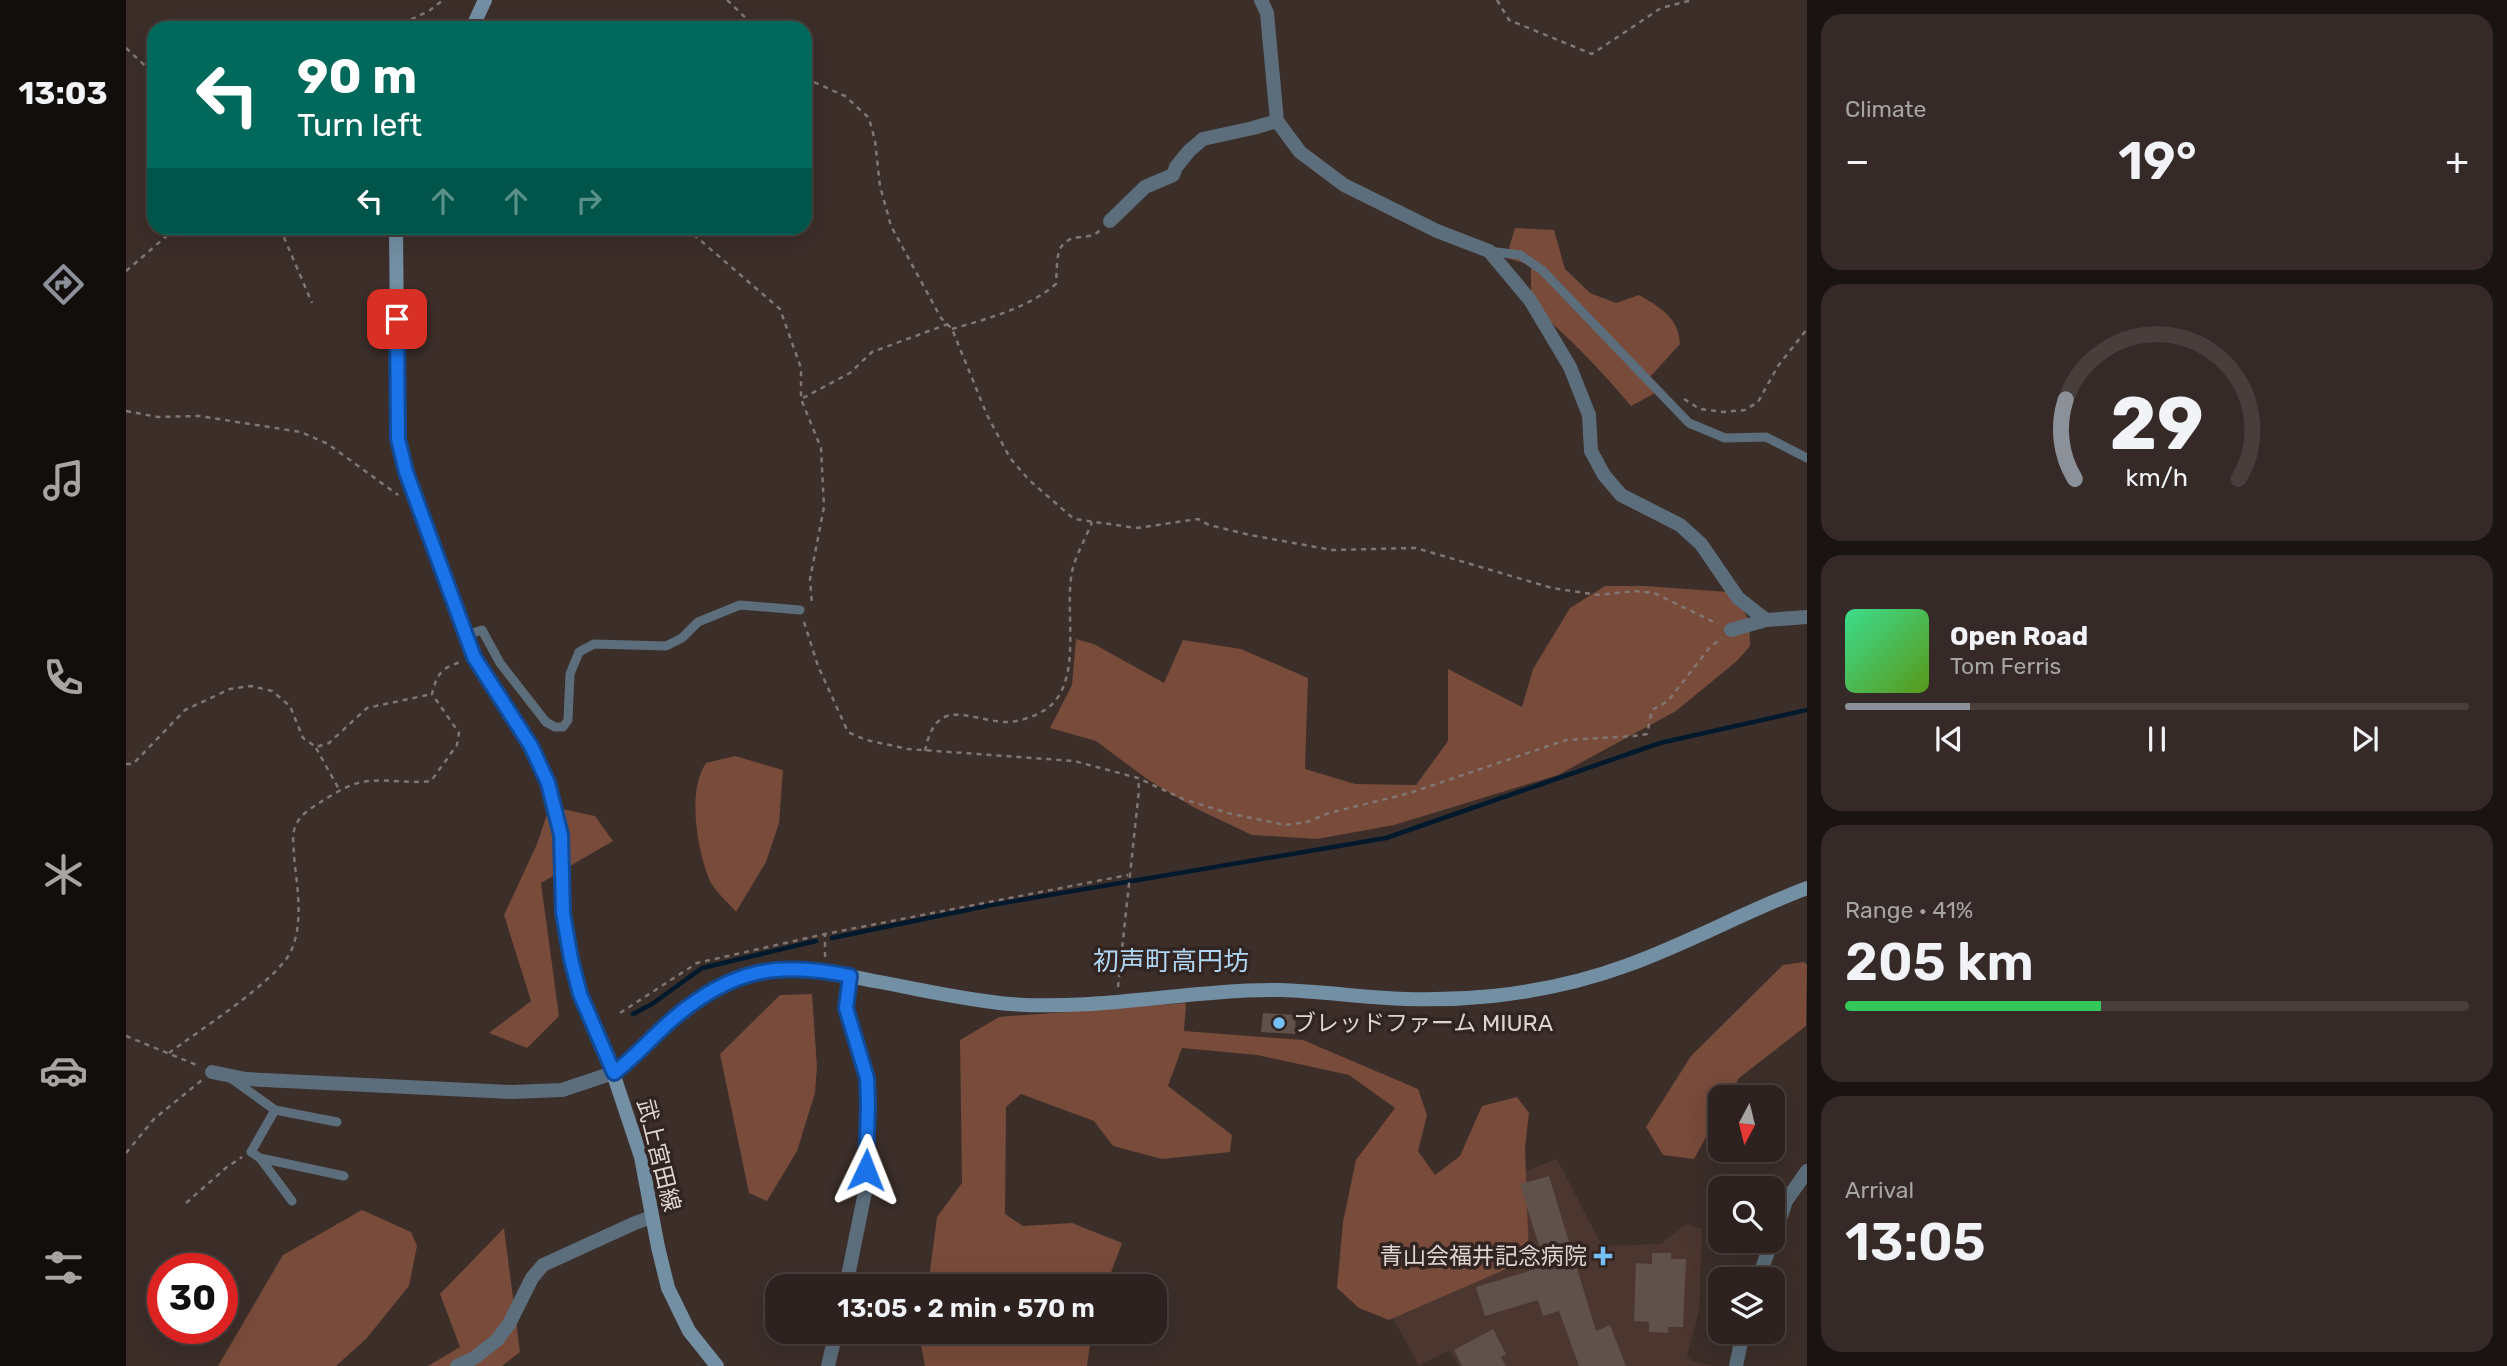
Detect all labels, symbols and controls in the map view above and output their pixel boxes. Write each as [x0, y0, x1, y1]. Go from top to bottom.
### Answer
text: 90 m [297, 47, 417, 105]
icon: left [182, 49, 273, 140]
text: 13:03 [18, 74, 108, 112]
text: Climate [1845, 95, 1926, 123]
text: Turn left [297, 106, 422, 144]
text: 19° [2118, 130, 2197, 192]
text: − [1845, 138, 1870, 184]
text: + [2445, 138, 2469, 184]
icon: left [351, 182, 389, 220]
icon: ahead [424, 182, 462, 220]
icon: ahead [497, 182, 535, 220]
icon: right [570, 182, 608, 220]
icon: directions [39, 260, 88, 309]
pin [367, 289, 427, 349]
icon: arrive [378, 300, 416, 338]
text: 29 [2110, 381, 2204, 467]
icon: music [39, 456, 88, 505]
text: km/h [2126, 462, 2188, 491]
text: Open Road [1950, 621, 2088, 652]
text: Tom Ferris [1950, 652, 2061, 680]
icon: phone [39, 653, 88, 702]
icon: previous [1930, 720, 1968, 758]
icon: pause [2138, 720, 2176, 758]
icon: next [2346, 720, 2384, 758]
icon: climate [39, 850, 88, 899]
text: Range · 41% [1845, 896, 1973, 924]
text: 205 km [1845, 931, 2034, 993]
district label: 初声町高円坊 [1093, 946, 1249, 977]
place label: ブレッドファーム MIURA [1293, 1009, 1553, 1037]
marker: ブレッドファーム MIURA [1271, 1015, 1287, 1031]
icon: car [39, 1046, 88, 1095]
north arrow [1708, 1085, 1785, 1162]
map controls [1708, 1085, 1785, 1344]
street label: 武上宮田線 [632, 1096, 686, 1214]
position arrow [829, 1133, 903, 1207]
button: search [1708, 1176, 1785, 1253]
text: Arrival [1845, 1176, 1914, 1204]
text: 13:05 [1845, 1211, 1986, 1273]
place label: 青山会福井記念病院 [1380, 1242, 1587, 1270]
icon: filters [39, 1243, 88, 1292]
marker: 青山会福井記念病院 [1593, 1246, 1613, 1266]
speed limit sign: 30 [147, 1253, 238, 1344]
button: layers [1708, 1267, 1785, 1344]
text: 13:05 · 2 min · 570 m [837, 1293, 1095, 1324]

